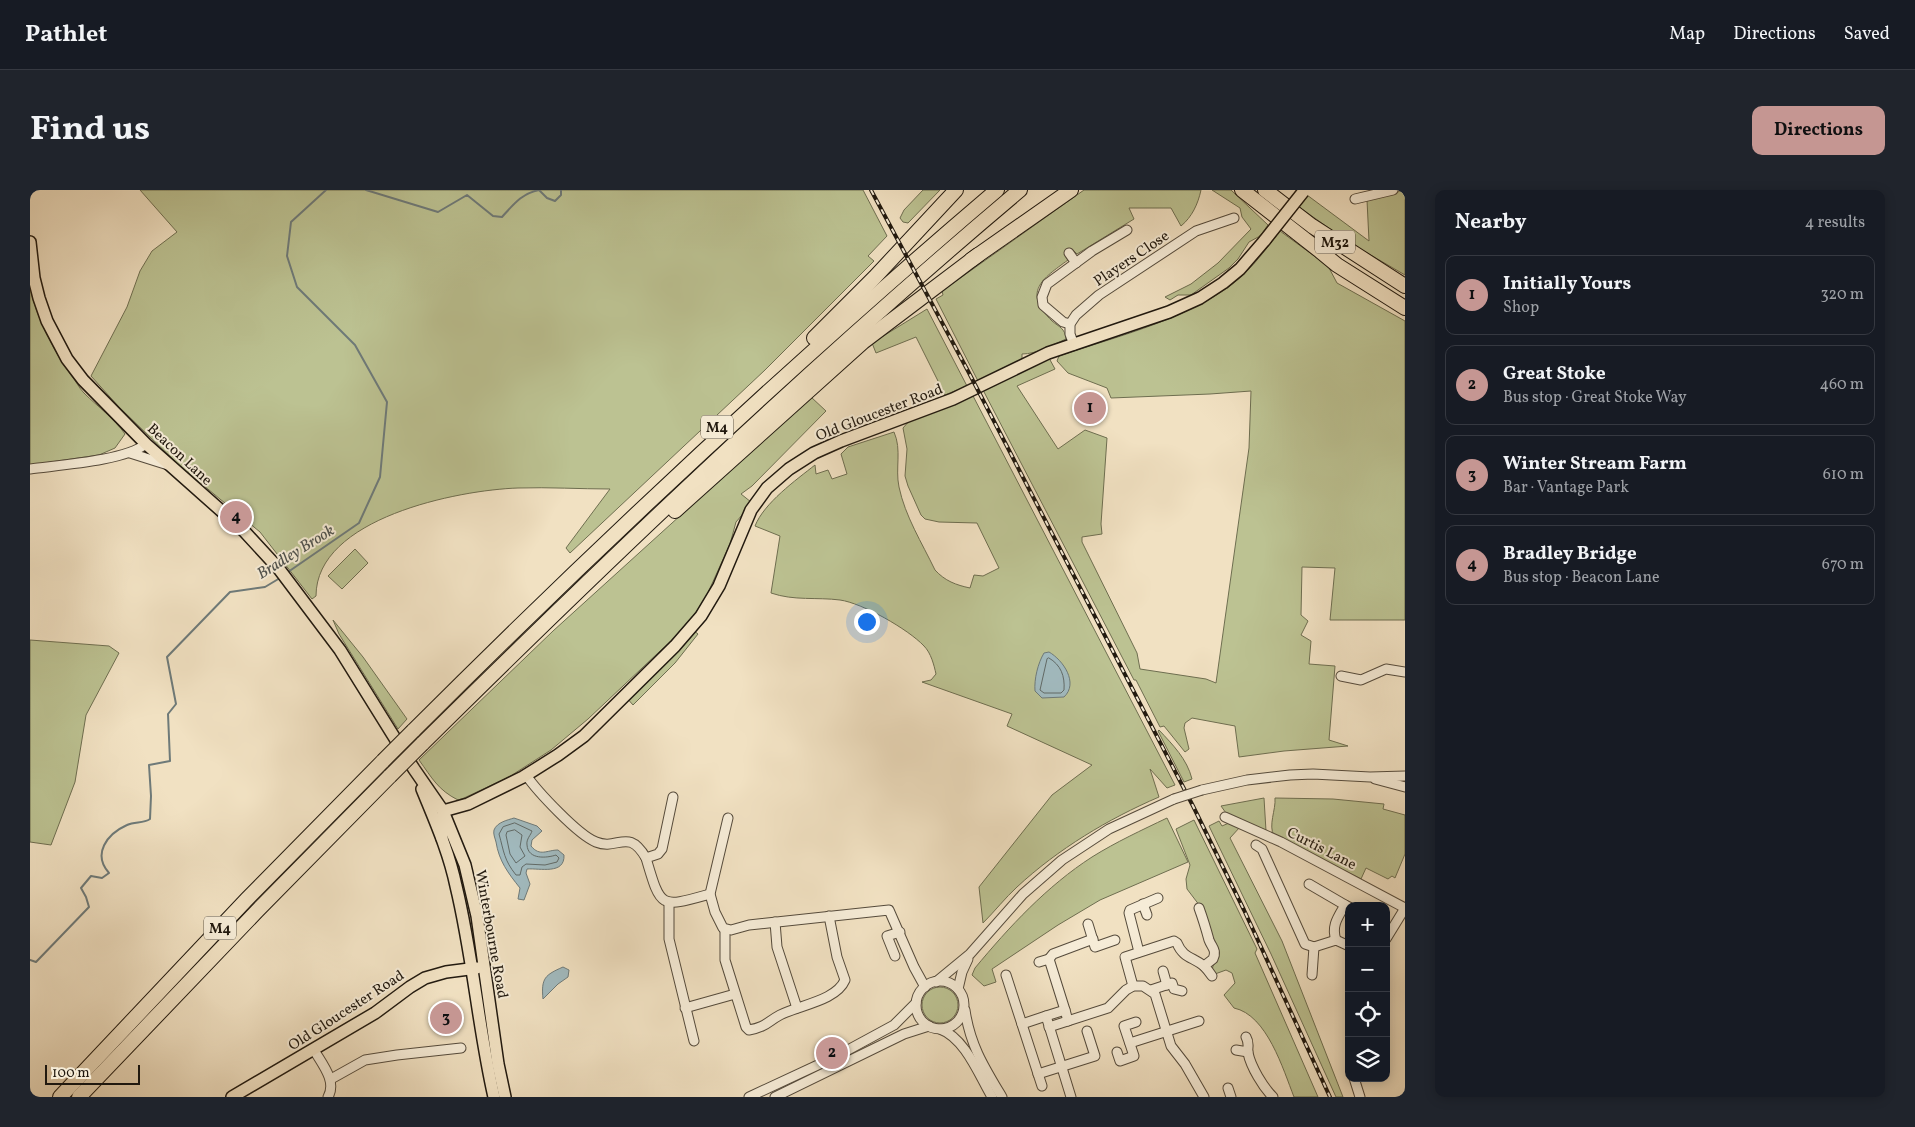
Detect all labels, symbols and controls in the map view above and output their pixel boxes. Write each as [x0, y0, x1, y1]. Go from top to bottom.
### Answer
text: Pathlet [25, 18, 107, 52]
text: Map [1669, 22, 1705, 47]
text: Directions [1733, 22, 1816, 47]
text: Saved [1844, 22, 1890, 47]
text: Find us [30, 106, 150, 154]
button: Directions [1752, 106, 1885, 155]
text: Nearby [1455, 208, 1526, 237]
text: 4 results [1805, 212, 1865, 234]
street label: Players Close [1090, 226, 1174, 292]
road number: M32 [1315, 231, 1355, 254]
text: Initially Yours [1503, 271, 1631, 297]
text: 1 [1469, 284, 1475, 306]
text: 320 m [1820, 284, 1864, 306]
text: Shop [1503, 297, 1539, 319]
text: Great Stoke [1503, 361, 1606, 387]
text: 2 [1468, 374, 1476, 396]
text: 460 m [1820, 374, 1864, 396]
street label: Old Gloucester Road [813, 380, 946, 447]
text: Bus stop · Great Stoke Way [1503, 387, 1687, 409]
pin: 1 [1074, 389, 1106, 427]
road number: M4 [701, 416, 733, 438]
street label: Beacon Lane [142, 419, 216, 491]
text: Winter Stream Farm [1503, 451, 1687, 477]
text: 3 [1468, 464, 1476, 486]
text: 610 m [1823, 464, 1864, 486]
text: Bar · Vantage Park [1503, 477, 1629, 499]
pin: 4 [220, 498, 252, 536]
water label: Bradley Brook [253, 520, 339, 585]
text: Bradley Bridge [1503, 541, 1637, 567]
text: 4 [1467, 554, 1477, 576]
text: 670 m [1822, 554, 1864, 576]
text: Bus stop · Beacon Lane [1503, 567, 1660, 589]
your location [854, 609, 880, 635]
street label: Curtis Lane [1283, 823, 1360, 876]
street label: Winterbourne Road [469, 868, 512, 1000]
map controls [1345, 902, 1390, 1082]
button: + [1345, 902, 1390, 947]
road number: M4 [204, 916, 236, 940]
button: − [1345, 947, 1390, 992]
street label: Old Gloucester Road [285, 966, 409, 1057]
button: locate [1345, 992, 1390, 1037]
pin: 3 [430, 999, 462, 1037]
pin: 2 [816, 1034, 848, 1072]
button: layers [1345, 1037, 1390, 1082]
scale bar [45, 1062, 140, 1085]
text: 100 m [52, 1064, 90, 1083]

